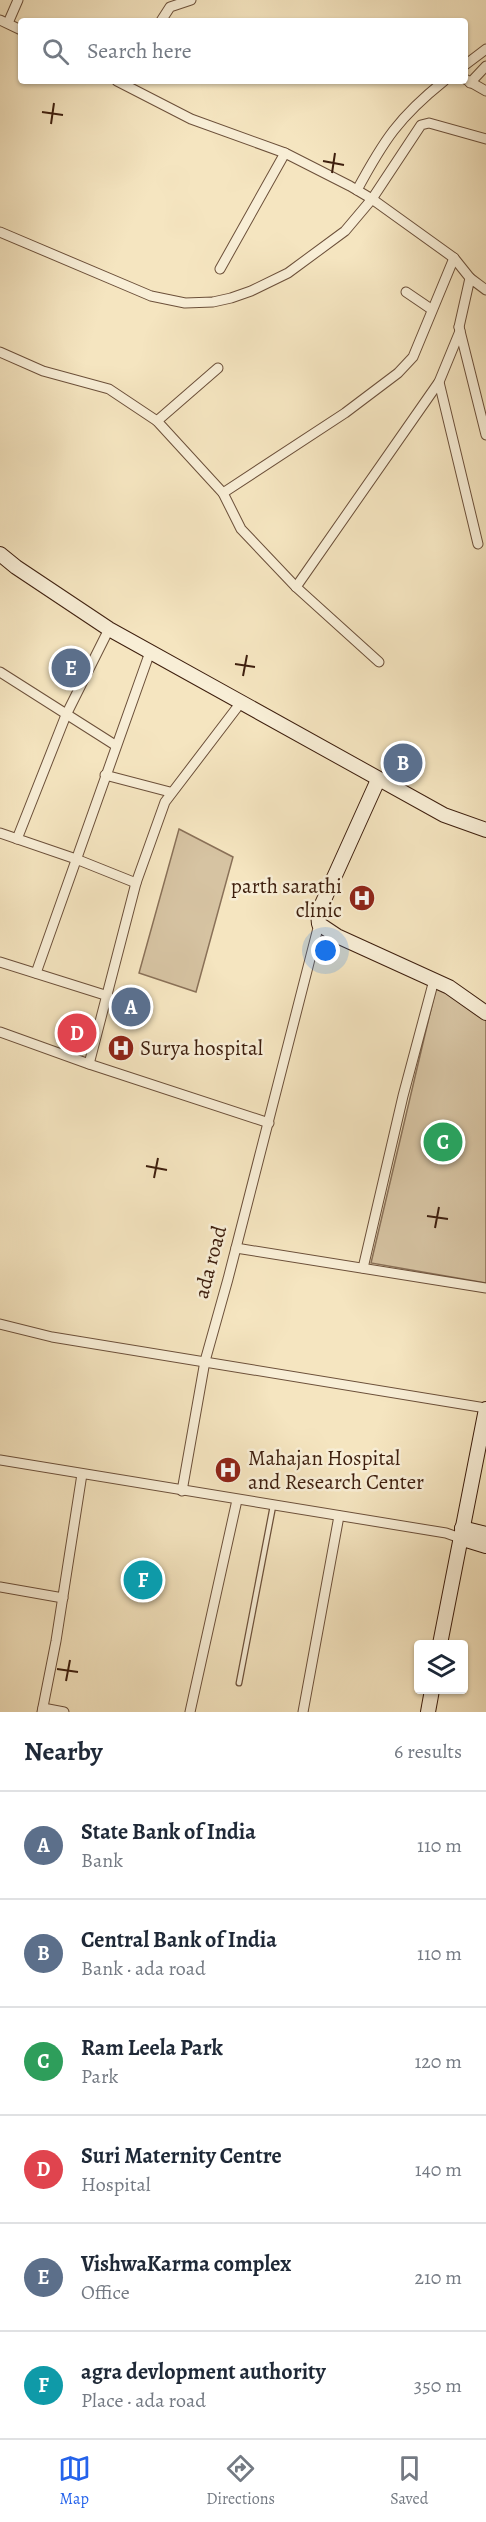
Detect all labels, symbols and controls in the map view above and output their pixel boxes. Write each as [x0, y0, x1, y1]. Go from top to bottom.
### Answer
search box [18, 18, 468, 84]
icon: search [39, 35, 72, 68]
text: Search here [87, 36, 192, 66]
pin: E [52, 646, 90, 690]
pin: B [384, 740, 422, 786]
place label: parth sarathi clinic [231, 872, 342, 924]
hospital icon: parth sarathi clinic [347, 883, 377, 913]
your location [311, 936, 340, 965]
pin: A [112, 984, 150, 1030]
pin: D [58, 1010, 97, 1056]
hospital icon: Surya hospital [106, 1033, 136, 1063]
place label: Surya hospital [140, 1034, 263, 1062]
pin: C [424, 1120, 462, 1164]
street label: ada road [187, 1222, 233, 1302]
place label: Mahajan Hospital and Research Center [248, 1444, 424, 1496]
hospital icon: Mahajan Hospital and Research Center [213, 1455, 243, 1485]
pin: F [124, 1558, 162, 1602]
map controls [414, 1640, 468, 1694]
button: layers [414, 1640, 468, 1694]
text: Nearby [24, 1734, 103, 1769]
text: 6 results [394, 1738, 462, 1765]
text: State Bank of India [81, 1817, 256, 1847]
text: A [37, 1832, 50, 1859]
text: 110 m [417, 1832, 462, 1859]
text: Bank [81, 1847, 123, 1874]
text: Central Bank of India [81, 1925, 277, 1955]
text: B [37, 1940, 50, 1967]
text: 110 m [417, 1940, 462, 1967]
text: Bank · ada road [81, 1955, 206, 1982]
text: Ram Leela Park [81, 2033, 223, 2063]
text: C [37, 2048, 50, 2075]
text: 120 m [414, 2048, 462, 2075]
text: Park [81, 2063, 119, 2090]
text: Suri Maternity Centre [81, 2141, 282, 2171]
text: D [37, 2156, 50, 2183]
text: 140 m [415, 2156, 462, 2183]
text: Hospital [81, 2171, 151, 2198]
text: VishwaKarma complex [81, 2249, 291, 2279]
text: E [38, 2264, 49, 2291]
text: 210 m [414, 2264, 462, 2291]
text: Office [81, 2279, 130, 2306]
text: agra devlopment authority [81, 2357, 326, 2387]
text: F [38, 2372, 49, 2399]
text: 350 m [414, 2372, 462, 2399]
text: Place · ada road [81, 2387, 206, 2414]
tab: Map [58, 2452, 91, 2510]
tab: Directions [206, 2452, 275, 2510]
tab: Saved [390, 2452, 428, 2510]

